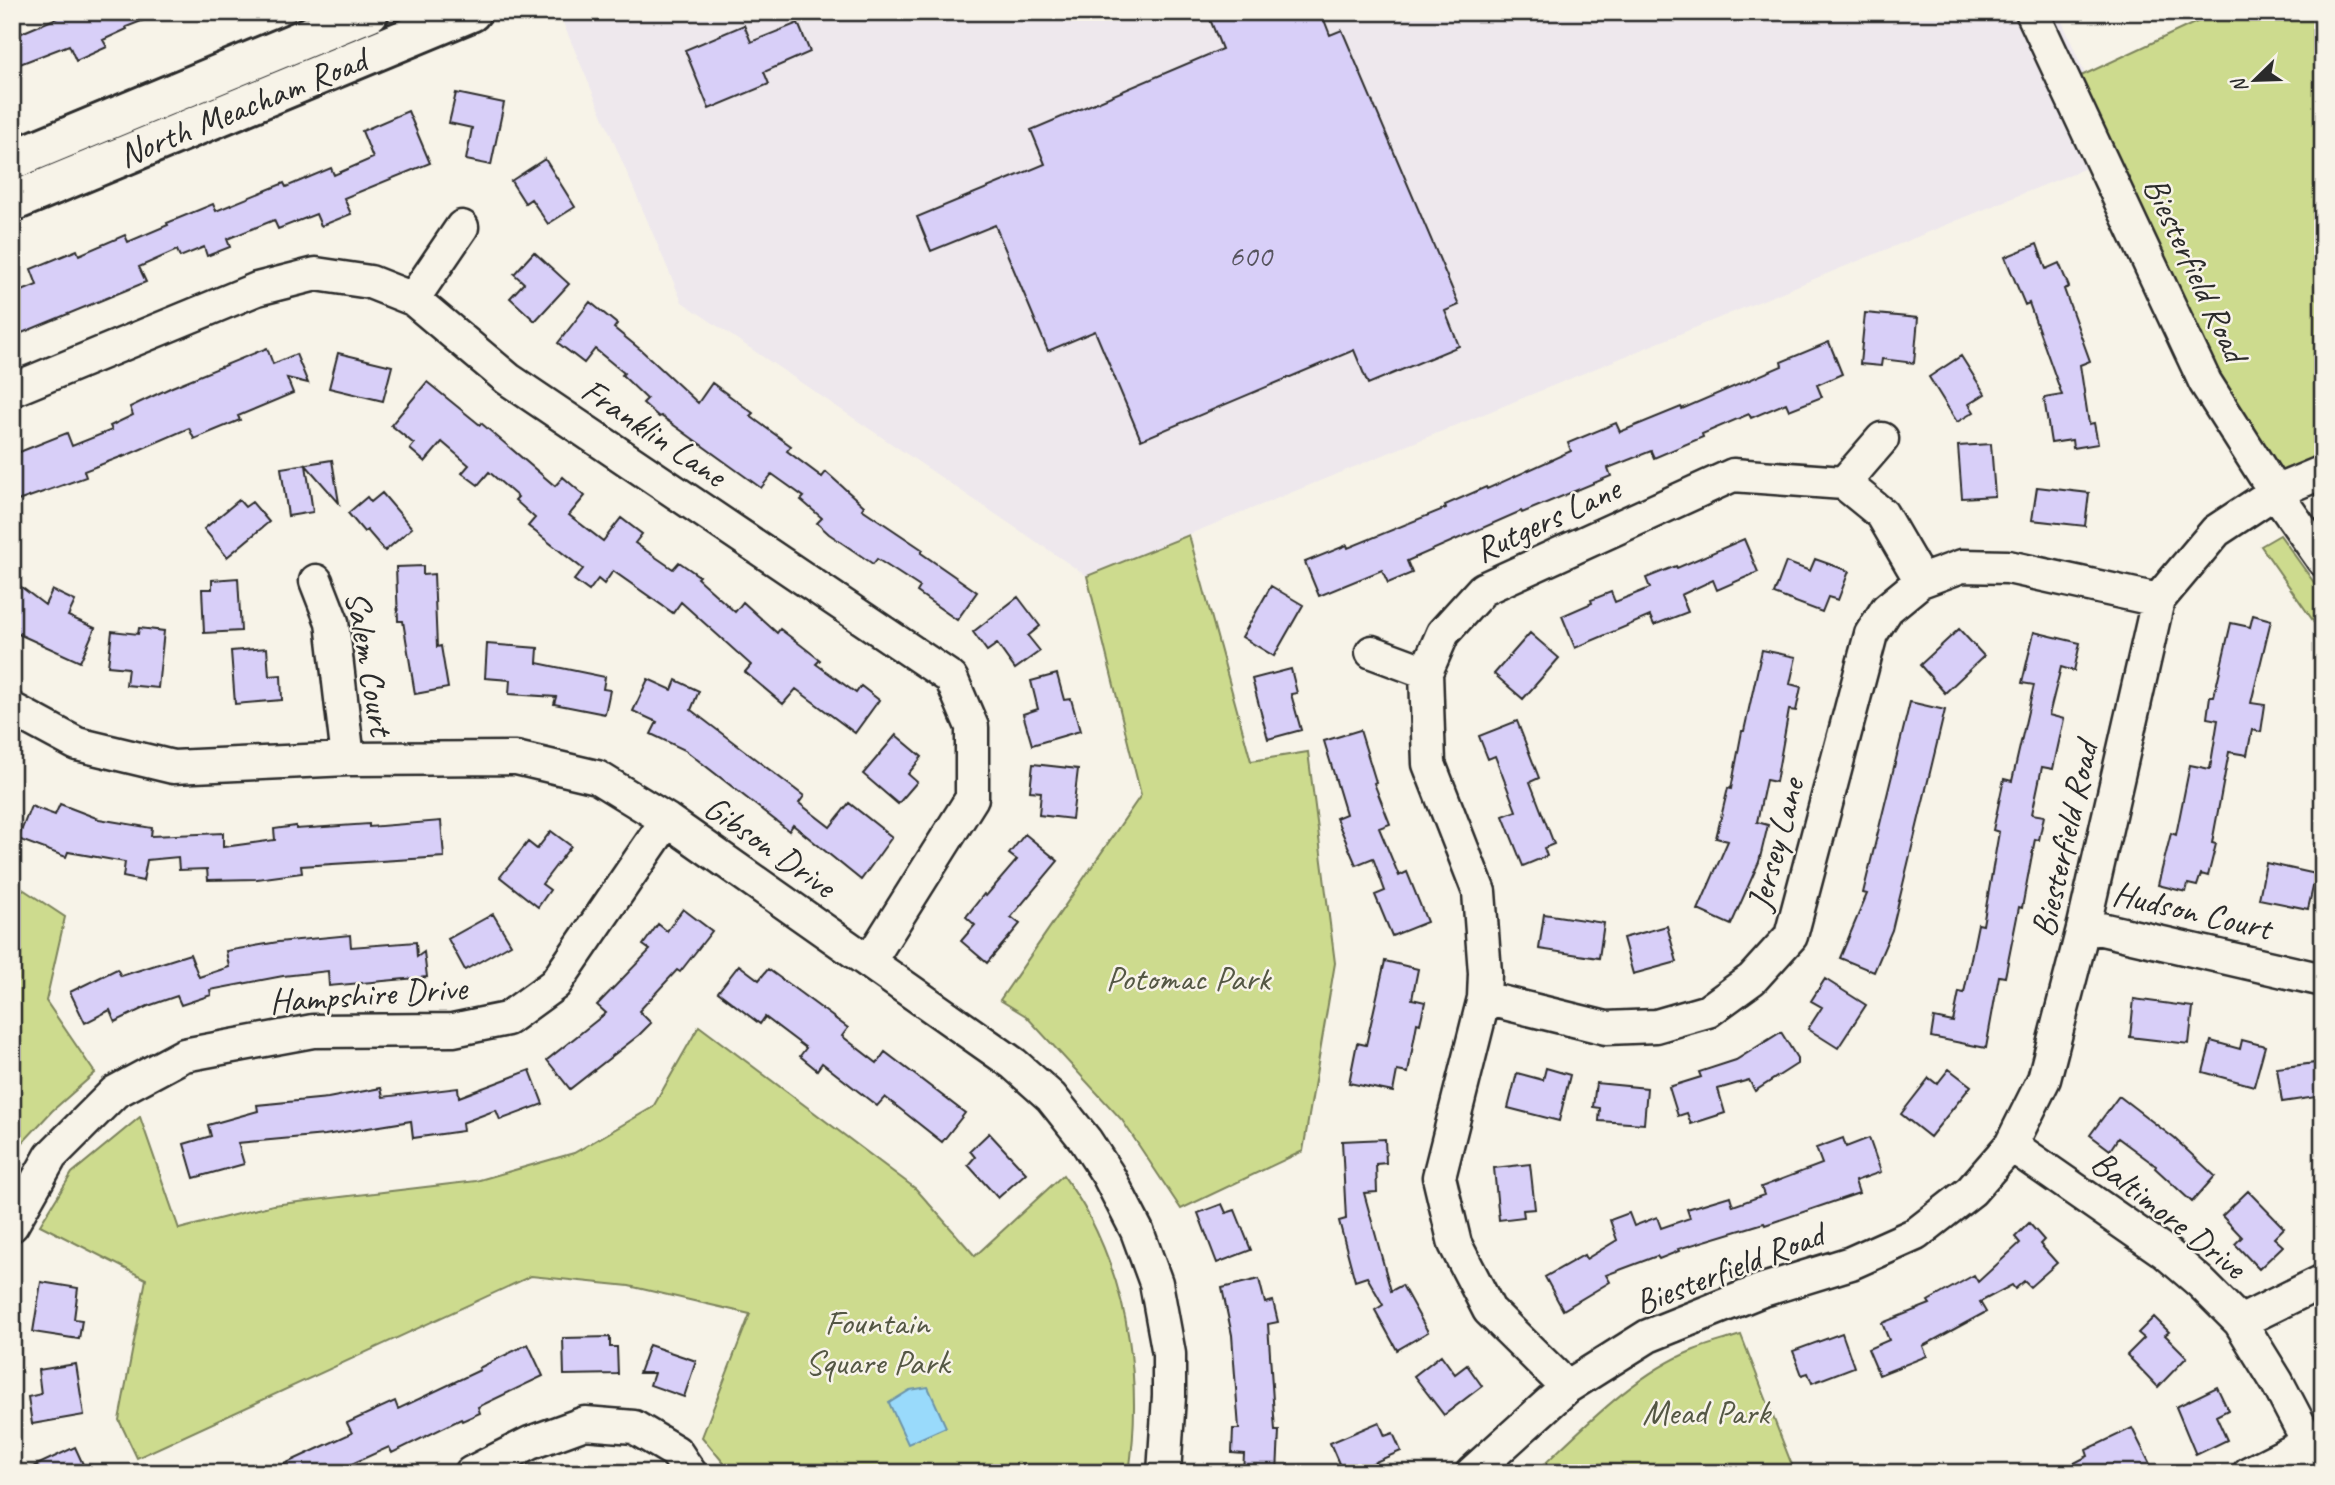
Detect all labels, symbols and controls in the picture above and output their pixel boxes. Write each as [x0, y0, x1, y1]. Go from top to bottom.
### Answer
street label: North Meacham Road [112, 35, 378, 178]
north arrow [2220, 46, 2290, 116]
text: N [2226, 73, 2254, 96]
street label: Biesterfield Road [2133, 170, 2260, 374]
house number: 600 [1228, 235, 1274, 276]
street label: Franklin Lane [573, 368, 737, 499]
street label: Rutgers Lane [1467, 465, 1630, 573]
street label: Salem Court [335, 588, 405, 742]
street label: Biesterfield Road [2020, 732, 2110, 941]
street label: Jersey Lane [1736, 771, 1815, 917]
street label: Gibson Drive [695, 785, 846, 909]
street label: Hudson Court [2108, 870, 2279, 951]
park label: Potomac Park [1106, 956, 1272, 1001]
street label: Hampshire Drive [268, 965, 471, 1024]
street label: Baltimore Drive [2082, 1140, 2257, 1290]
street label: Biesterfield Road [1628, 1210, 1835, 1325]
park label: Fountain Square Park [805, 1300, 952, 1385]
park label: Mead Park [1642, 1390, 1772, 1435]

